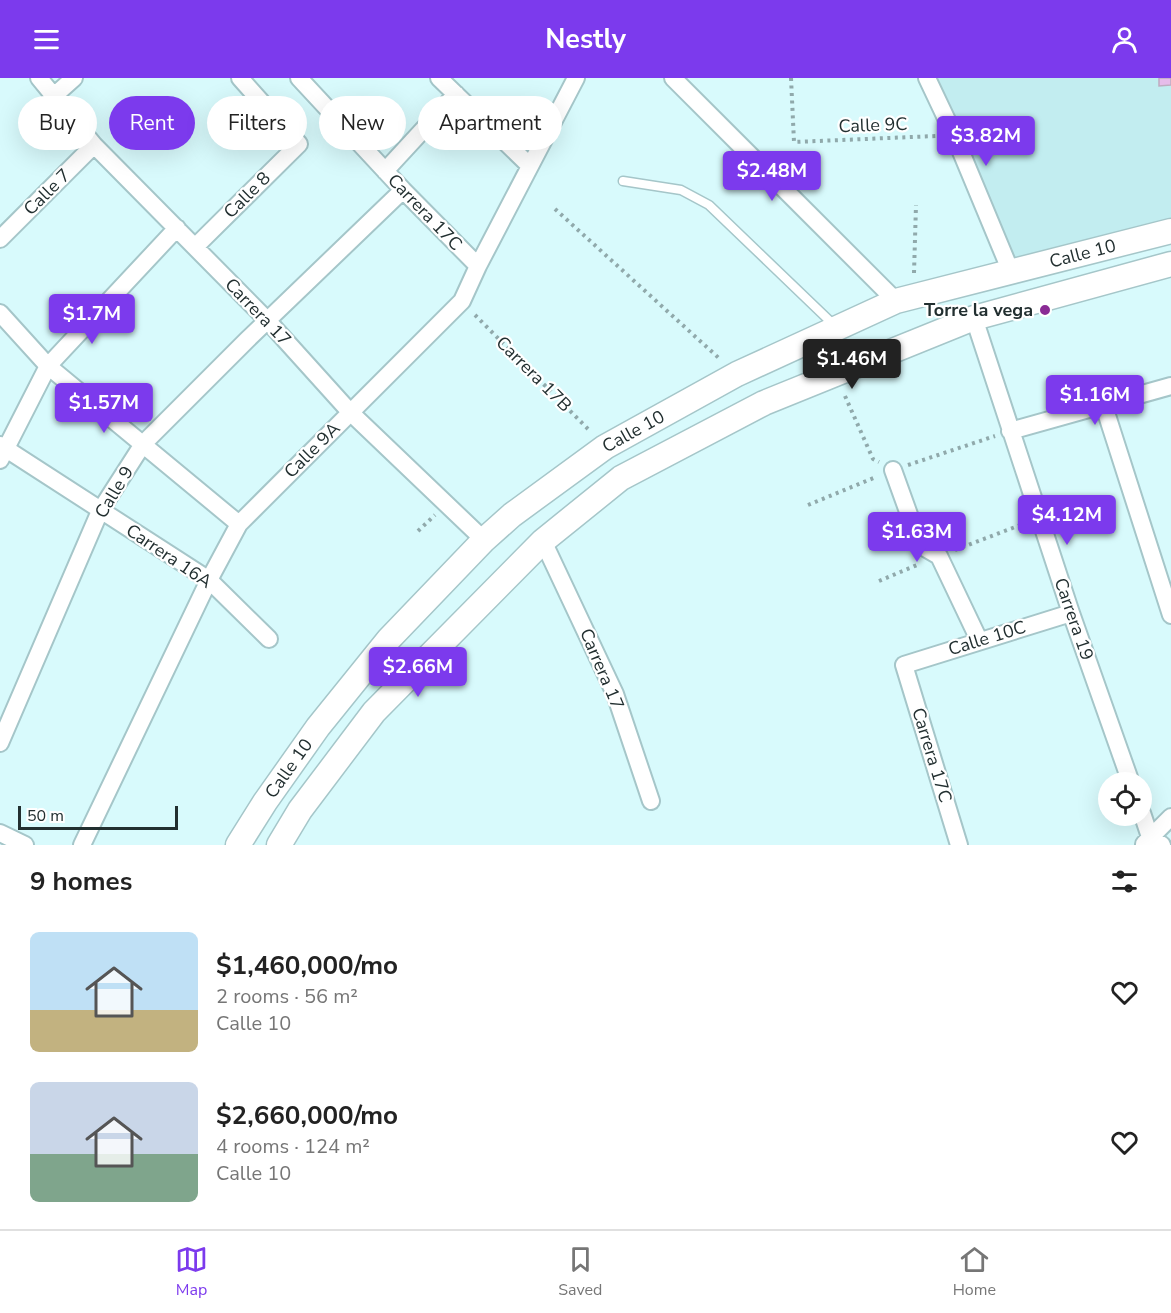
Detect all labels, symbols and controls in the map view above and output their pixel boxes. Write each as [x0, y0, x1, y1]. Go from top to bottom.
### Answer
text: Nestly [545, 21, 626, 58]
icon: menu [30, 23, 63, 56]
icon: person [1108, 23, 1141, 56]
chip: Buy [18, 96, 97, 150]
chip: Rent [109, 96, 195, 150]
chip: Filters [207, 96, 307, 150]
chip: New [319, 96, 406, 150]
chip: Apartment [418, 96, 562, 150]
street label: Calle 9C [838, 112, 908, 138]
pin: $3.82M [937, 116, 1035, 167]
text: $3.82M [951, 122, 1021, 149]
pin: $2.48M [723, 151, 821, 202]
text: $2.48M [737, 157, 807, 184]
street label: Calle 7 [18, 163, 76, 221]
street label: Calle 8 [218, 166, 276, 224]
street label: Carrera 17C [382, 168, 468, 256]
street label: Calle 10 [1047, 234, 1118, 273]
street label: Carrera 17 [220, 273, 296, 351]
pin: $1.7M [50, 294, 134, 345]
place label: Torre la vega [924, 298, 1033, 322]
text: $1.7M [63, 300, 121, 327]
marker: Torre la vega [1038, 303, 1052, 317]
street label: Carrera 17B [491, 331, 577, 417]
pin: $1.46M [803, 339, 901, 390]
text: $1.46M [817, 345, 887, 372]
pin: $1.16M [1046, 375, 1144, 426]
text: $1.16M [1060, 381, 1130, 408]
pin: $1.57M [55, 383, 153, 434]
text: $1.57M [69, 389, 139, 416]
street label: Calle 10 [598, 404, 669, 458]
street label: Calle 9A [279, 417, 345, 483]
street label: Calle 9 [89, 461, 139, 523]
pin: $4.12M [1018, 495, 1116, 546]
text: $4.12M [1032, 501, 1102, 528]
pin: $1.63M [868, 512, 966, 563]
street label: Carrera 16A [121, 518, 217, 594]
text: $1.63M [882, 518, 952, 545]
street label: Carrera 19 [1049, 575, 1099, 663]
street label: Calle 10C [945, 615, 1029, 661]
street label: Carrera 17 [574, 625, 630, 713]
pin: $2.66M [369, 647, 467, 698]
text: $2.66M [383, 653, 453, 680]
street label: Carrera 17C [906, 705, 958, 805]
street label: Calle 10 [259, 734, 318, 803]
map controls [1098, 772, 1152, 826]
button: locate [1098, 772, 1152, 826]
scale bar [18, 803, 178, 830]
text: 50 m [27, 805, 64, 827]
text: 9 homes [30, 864, 132, 899]
icon: filters [1108, 865, 1141, 898]
text: $1,460,000/mo [216, 948, 398, 983]
icon: home [78, 956, 150, 1028]
icon: heart [1108, 976, 1141, 1009]
text: 2 rooms · 56 m² [216, 983, 358, 1010]
text: Calle 10 [216, 1010, 291, 1037]
text: $2,660,000/mo [216, 1098, 398, 1133]
icon: home [78, 1106, 150, 1178]
icon: heart [1108, 1126, 1141, 1159]
text: 4 rooms · 124 m² [216, 1133, 370, 1160]
text: Calle 10 [216, 1160, 291, 1187]
tab: Map [175, 1243, 208, 1301]
tab: Saved [558, 1243, 602, 1301]
tab: Home [953, 1243, 996, 1301]

